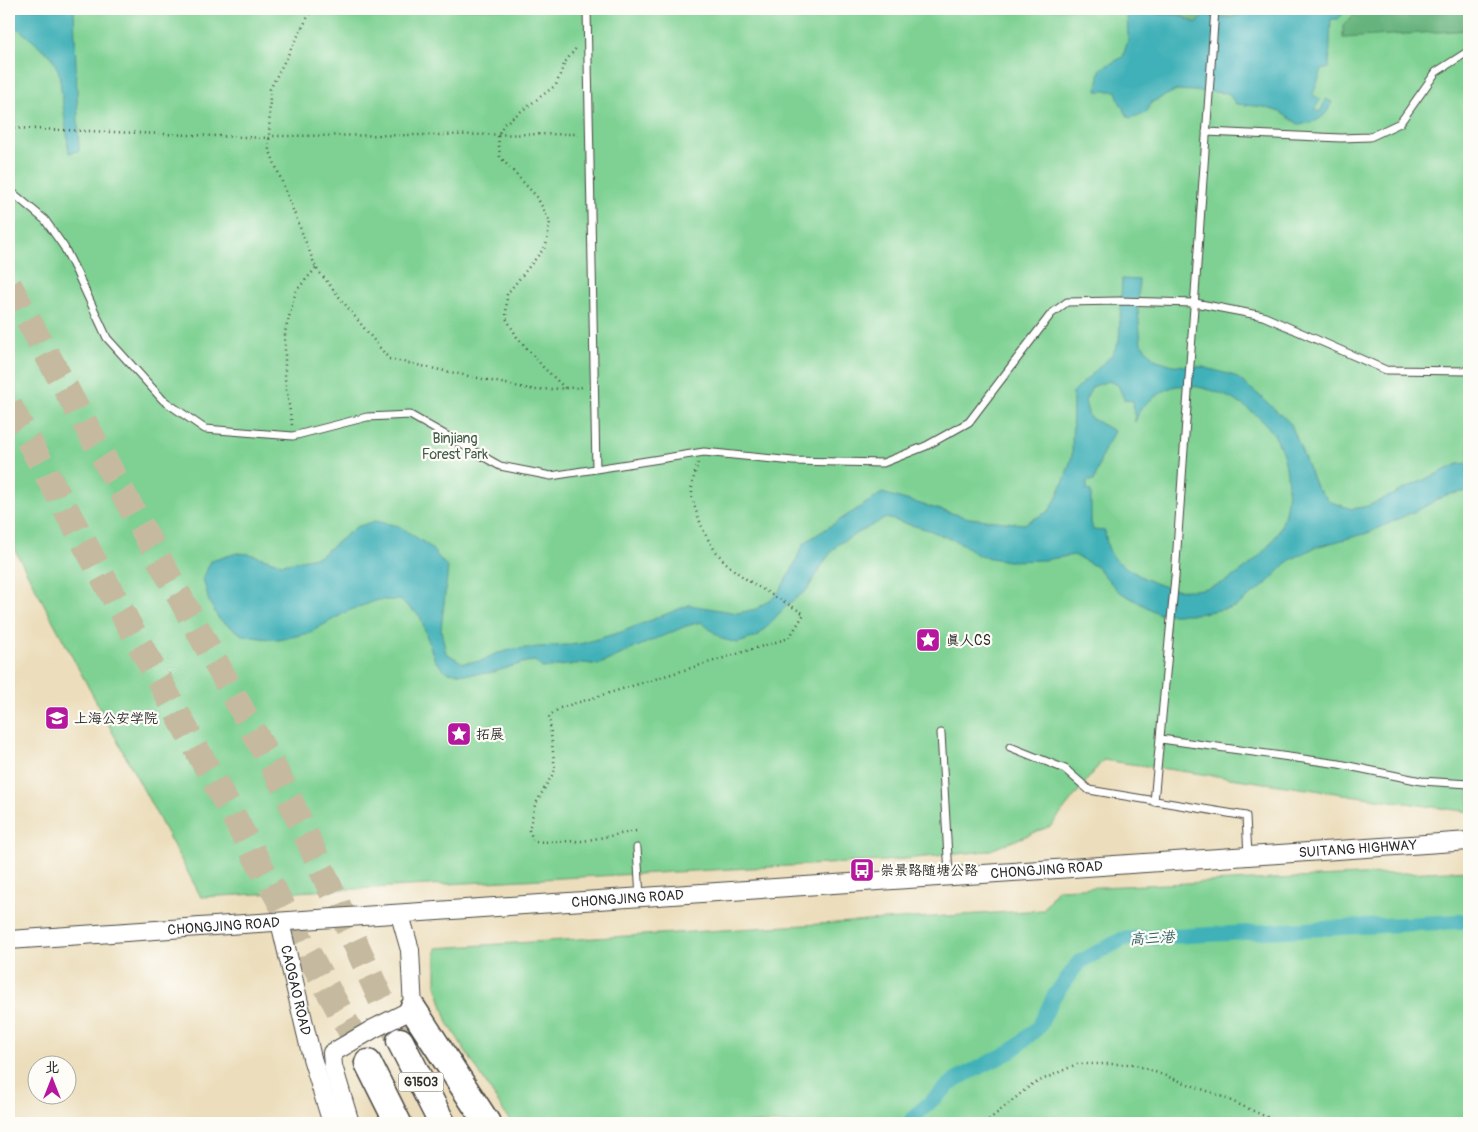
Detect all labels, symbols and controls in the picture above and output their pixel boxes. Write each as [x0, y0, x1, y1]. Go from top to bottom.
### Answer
park label: Binjiang Forest Park [422, 430, 488, 463]
place icon: 真人CS [915, 627, 941, 653]
place label: 真人CS [946, 632, 991, 649]
school or university icon: 上海公安学院 [44, 705, 70, 731]
place label: 上海公安学院 [74, 710, 158, 727]
place icon: 拓展 [446, 721, 472, 747]
place label: 拓展 [476, 726, 504, 743]
street label: SUITANG HIGHWAY [1298, 836, 1418, 861]
bus stop icon: 崇景路随塘公路 [849, 857, 875, 883]
street label: CHONGJING ROAD [990, 858, 1103, 882]
place label: 崇景路随塘公路 [880, 862, 978, 879]
street label: CHONGJING ROAD [571, 886, 685, 911]
street label: CHONGJING ROAD [167, 914, 281, 938]
water label: 高三港 [1129, 928, 1177, 949]
street label: CAOGAO ROAD [277, 944, 314, 1037]
north arrow [28, 1054, 78, 1104]
text: 北 [45, 1059, 59, 1076]
road number: G1503 [398, 1072, 444, 1092]

